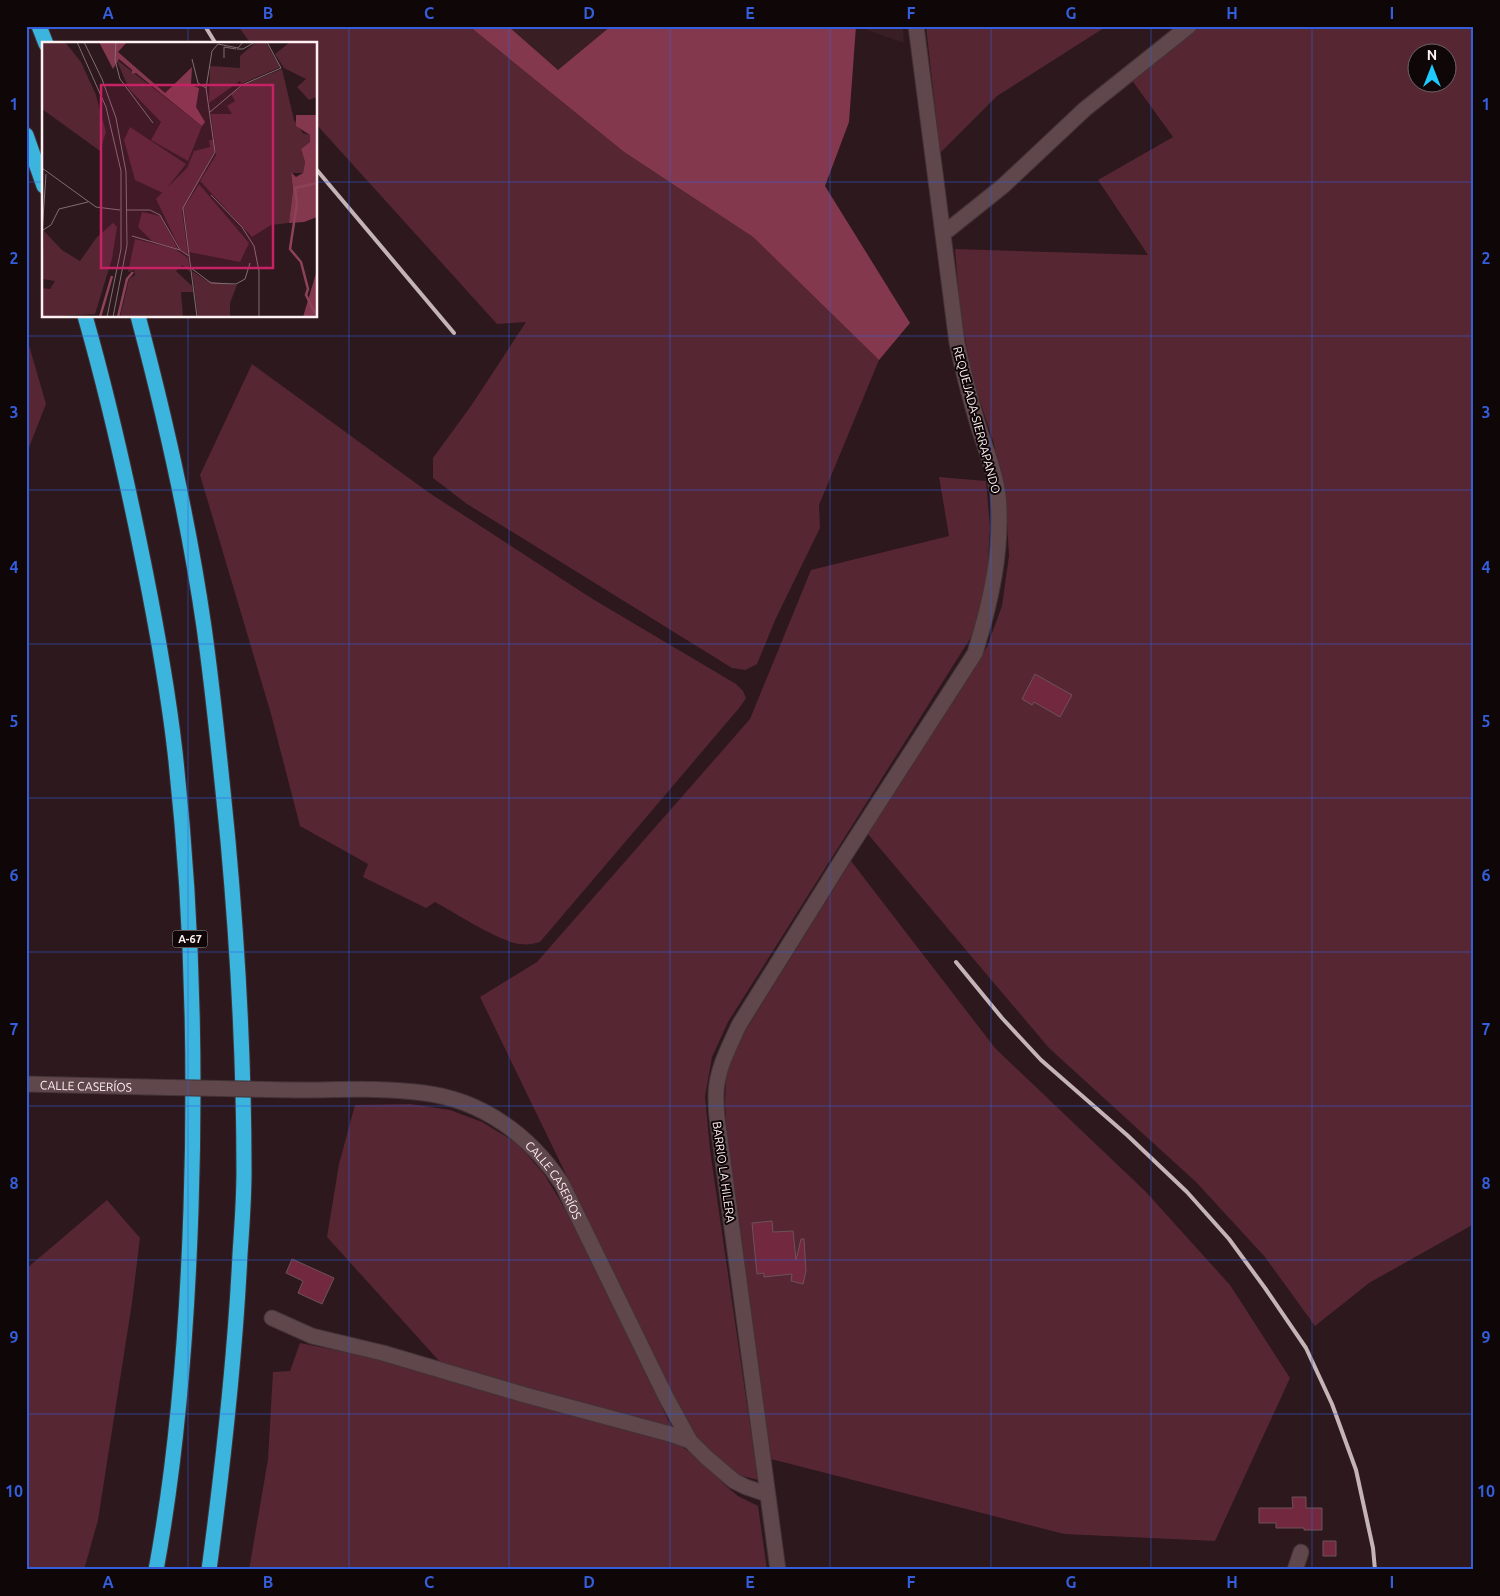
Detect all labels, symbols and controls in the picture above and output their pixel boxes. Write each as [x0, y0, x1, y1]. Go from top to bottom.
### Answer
text: A [102, 4, 114, 22]
text: B [263, 4, 273, 22]
text: C [424, 4, 434, 22]
text: D [583, 4, 595, 22]
text: E [745, 4, 755, 22]
text: F [907, 4, 916, 22]
text: G [1065, 4, 1077, 22]
text: H [1226, 4, 1238, 22]
text: I [1390, 4, 1394, 22]
inset map [42, 42, 318, 318]
north arrow [1408, 42, 1458, 92]
text: N [1427, 47, 1437, 63]
text: 1 [9, 95, 19, 113]
text: 1 [1481, 95, 1491, 113]
text: 2 [9, 249, 19, 267]
text: 2 [1481, 249, 1491, 267]
street label: REQUEJADA-SIERRAPANDO [951, 345, 1003, 495]
text: 3 [9, 403, 19, 421]
text: 3 [1481, 403, 1491, 421]
text: 4 [9, 558, 19, 576]
text: 4 [1481, 558, 1491, 576]
text: 5 [9, 712, 19, 730]
text: 5 [1481, 712, 1491, 730]
text: 6 [9, 866, 19, 884]
text: 6 [1481, 866, 1491, 884]
road number: A-67 [172, 931, 208, 948]
text: 7 [9, 1020, 19, 1038]
text: 7 [1481, 1020, 1491, 1038]
street label: CALLE CASERÍOS [40, 1078, 132, 1093]
street label: BARRIO LA HILERA [710, 1120, 738, 1224]
street label: CALLE CASERÍOS [523, 1138, 585, 1221]
text: 8 [9, 1174, 19, 1192]
text: 8 [1481, 1174, 1491, 1192]
text: 9 [9, 1328, 19, 1346]
text: 9 [1481, 1328, 1491, 1346]
text: 10 [5, 1482, 23, 1500]
text: 10 [1477, 1482, 1495, 1500]
text: A [102, 1573, 114, 1591]
text: B [263, 1573, 273, 1591]
text: C [424, 1573, 434, 1591]
text: D [583, 1573, 595, 1591]
text: E [745, 1573, 755, 1591]
text: F [907, 1573, 916, 1591]
text: G [1065, 1573, 1077, 1591]
text: H [1226, 1573, 1238, 1591]
text: I [1390, 1573, 1394, 1591]

